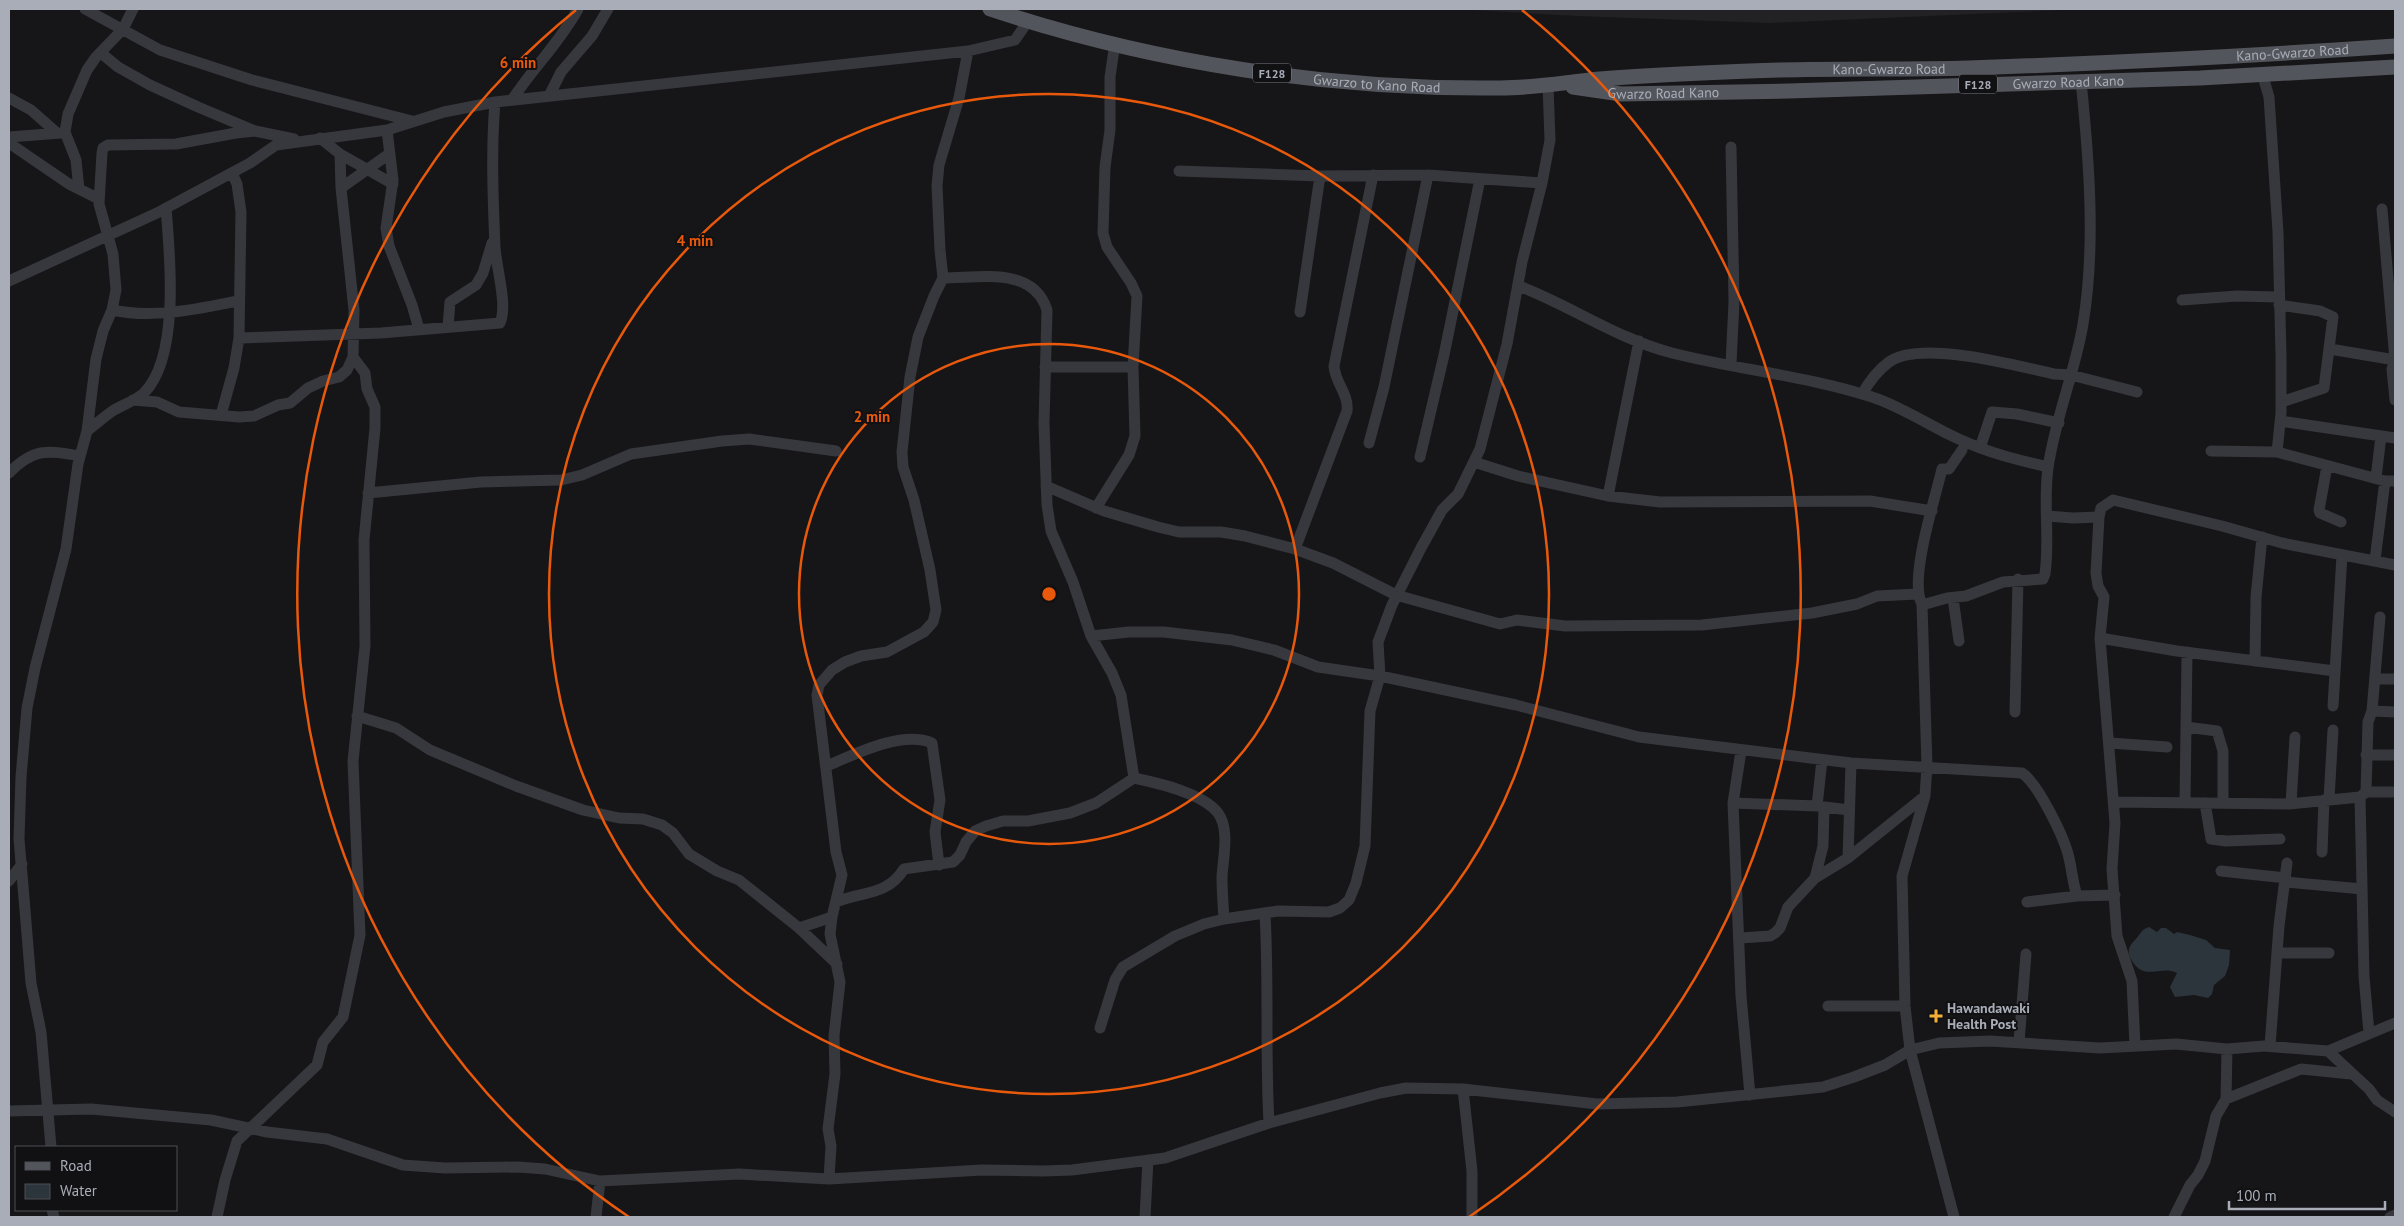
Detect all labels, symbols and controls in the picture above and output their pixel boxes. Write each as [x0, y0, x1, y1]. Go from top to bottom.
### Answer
street label: Kano-Gwarzo Road [2236, 40, 2349, 65]
text: 6 min [500, 53, 536, 72]
street label: Kano-Gwarzo Road [1832, 60, 1946, 78]
road number: F128 [1253, 64, 1291, 82]
street label: Gwarzo to Kano Road [1312, 70, 1441, 97]
street label: Gwarzo Road Kano [2012, 71, 2124, 93]
road number: F128 [1959, 74, 1997, 94]
street label: Gwarzo Road Kano [1607, 83, 1719, 103]
text: 4 min [677, 231, 713, 250]
text: 2 min [854, 407, 890, 426]
centre of rings [1040, 585, 1058, 603]
place label: Hawandawaki Health Post [1947, 999, 2030, 1033]
marker: Hawandawaki Health Post [1929, 1009, 1943, 1023]
legend [15, 1146, 178, 1211]
text: Road [60, 1156, 92, 1175]
scale bar [2229, 1178, 2385, 1210]
text: Water [60, 1181, 97, 1200]
text: 100 m [2236, 1186, 2277, 1205]

